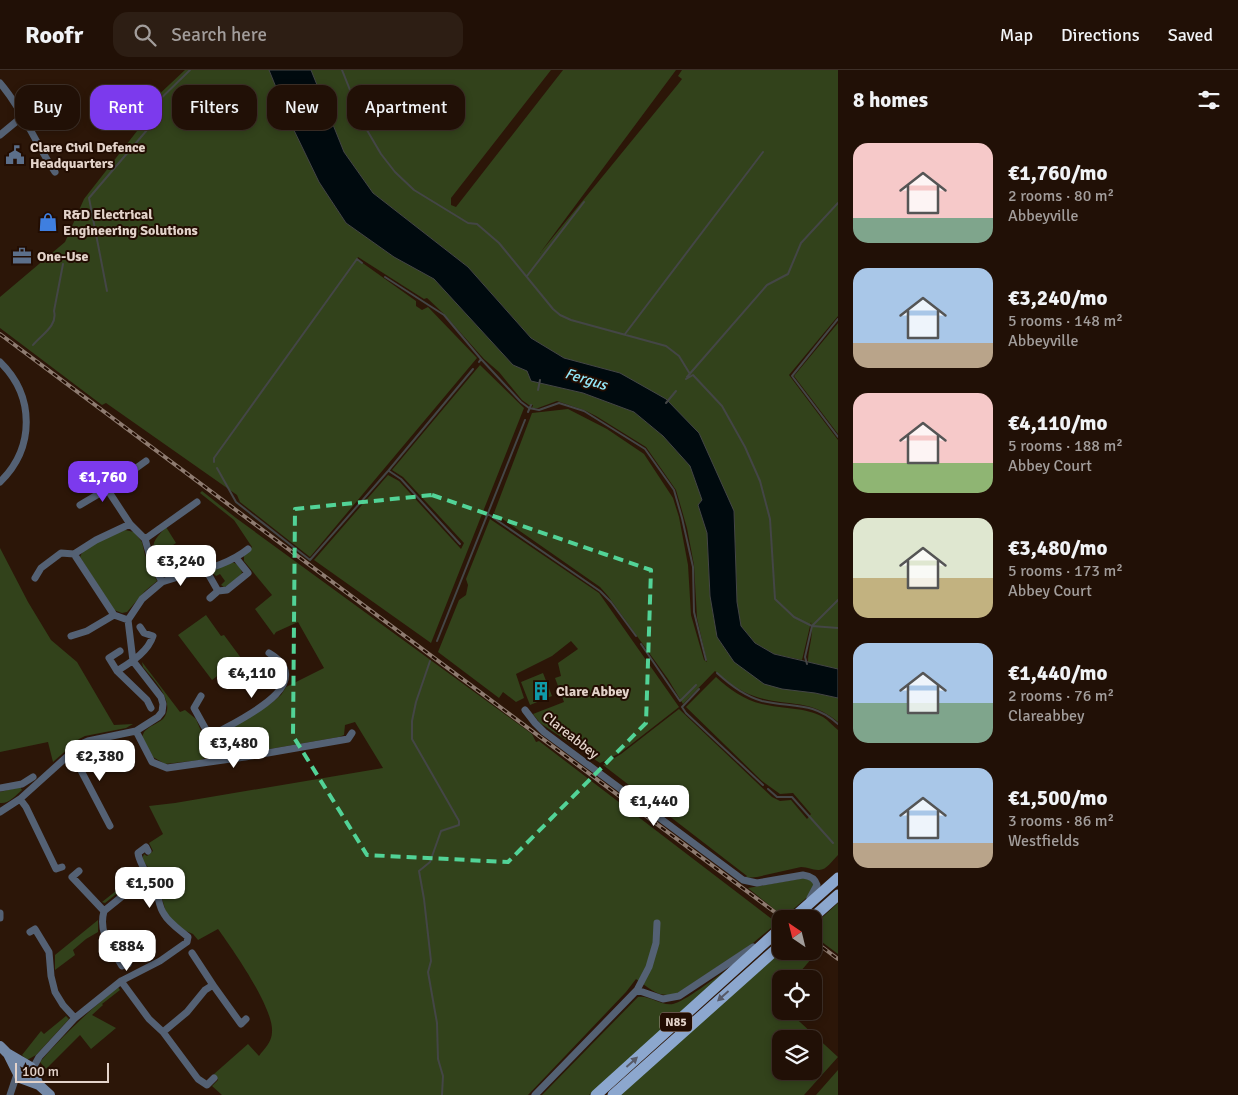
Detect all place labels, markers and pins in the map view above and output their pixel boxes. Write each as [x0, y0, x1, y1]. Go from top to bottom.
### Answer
place label: Clare Civil Defence Headquarters [30, 139, 146, 172]
public building icon: Clare Civil Defence Headquarters [4, 144, 26, 166]
place label: R&D Electrical Engineering Solutions [63, 206, 198, 239]
shop icon: R&D Electrical Engineering Solutions [37, 211, 59, 233]
office icon: One-Use [11, 245, 33, 267]
place label: One-Use [37, 248, 89, 265]
pin: €1,760 [62, 460, 144, 503]
pin: €3,240 [140, 544, 222, 587]
pin: €4,110 [211, 656, 293, 699]
building icon: Clare Abbey [530, 680, 552, 702]
place label: Clare Abbey [556, 683, 629, 700]
pin: €3,480 [193, 726, 275, 769]
pin: €2,380 [59, 740, 141, 782]
pin: €1,440 [613, 784, 695, 827]
pin: €1,500 [109, 866, 191, 909]
pin: €884 [97, 930, 157, 972]

